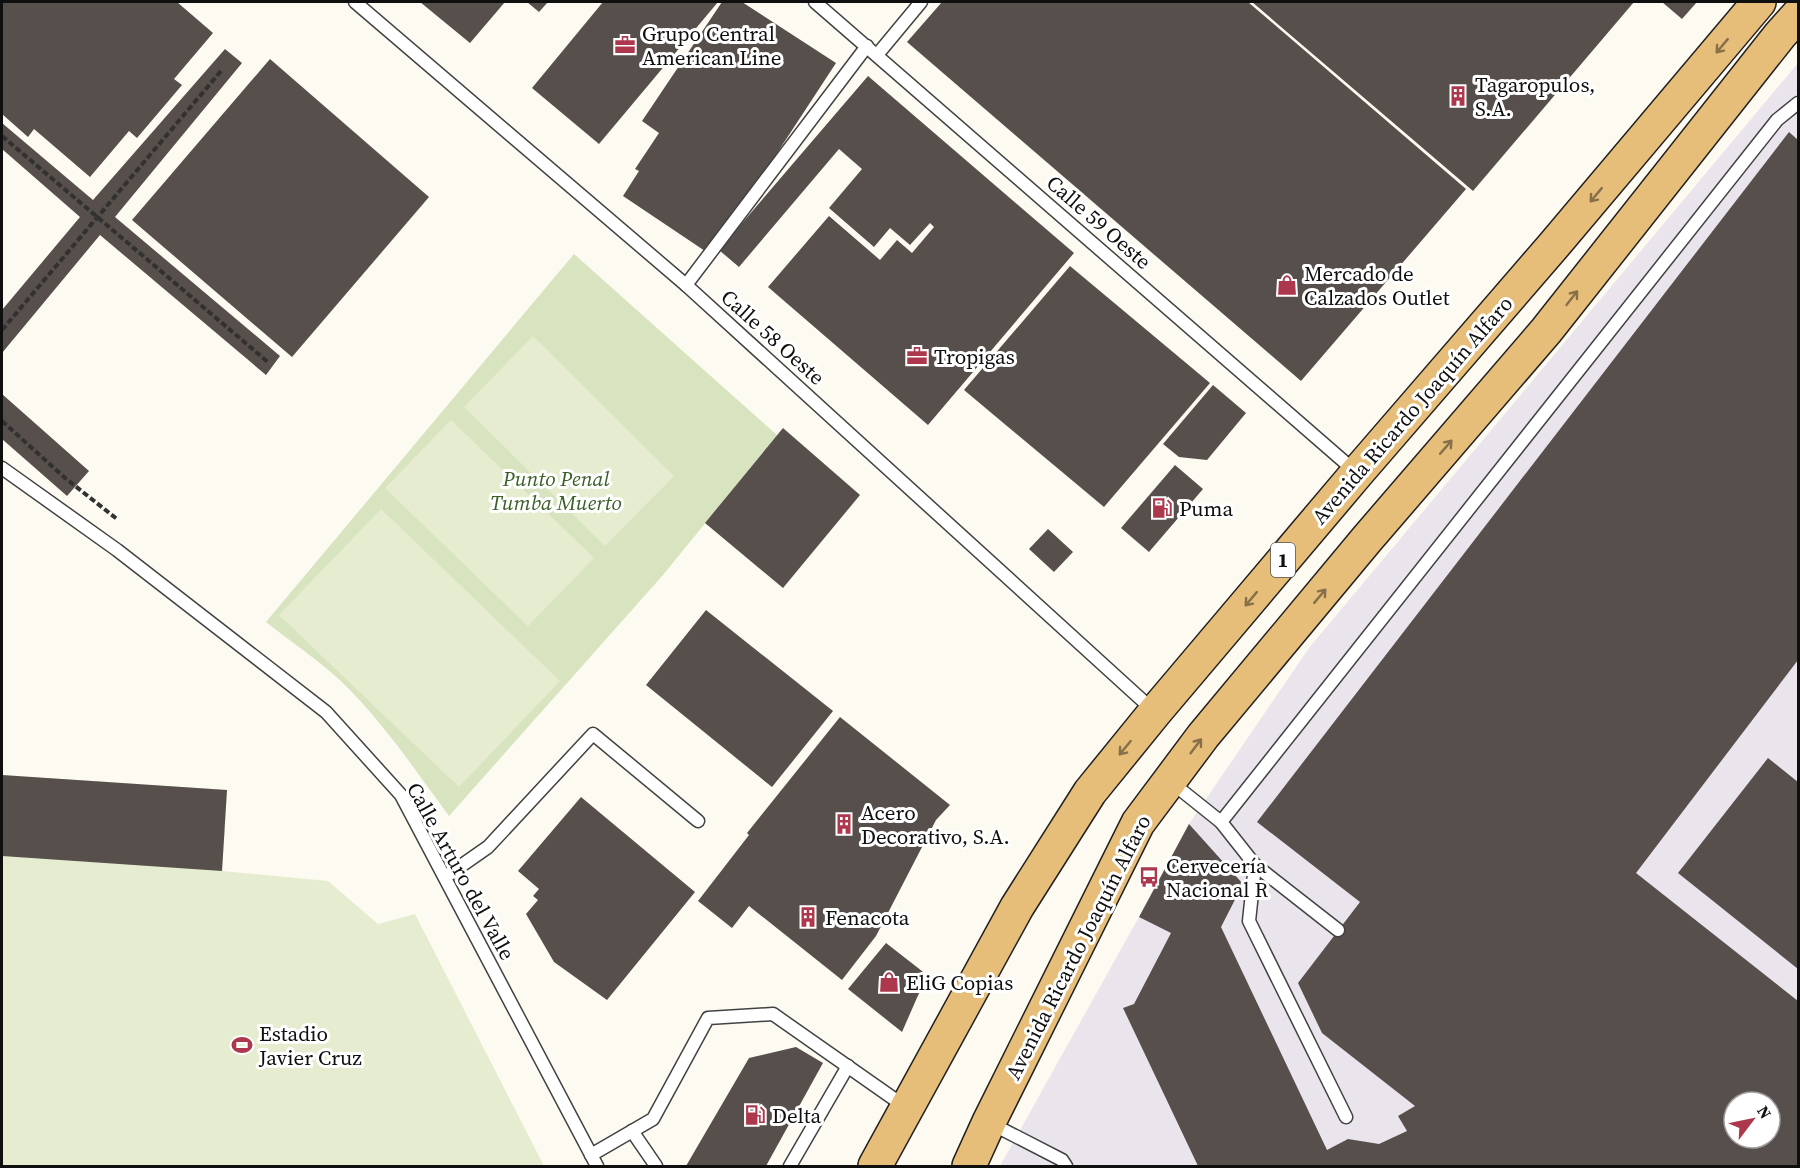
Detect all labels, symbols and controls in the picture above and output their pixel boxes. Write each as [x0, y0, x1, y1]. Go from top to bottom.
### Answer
place label: Grupo Central American Line [642, 19, 781, 72]
office icon: Grupo Central American Line [613, 33, 637, 57]
one-way arrow [1715, 38, 1728, 54]
place label: Tagaropulos, S.A. [1475, 70, 1595, 123]
building icon: Tagaropulos, S.A. [1446, 84, 1470, 108]
street label: Calle 59 Oeste [1040, 168, 1158, 276]
one-way arrow [1589, 187, 1603, 202]
place label: Mercado de Calzados Outlet [1304, 259, 1450, 312]
shop icon: Mercado de Calzados Outlet [1275, 273, 1299, 297]
street label: Calle 58 Oeste [715, 283, 831, 391]
street label: Avenida Ricardo Joaquín Alfaro [1305, 290, 1519, 530]
one-way arrow [1565, 291, 1578, 307]
place label: Tropigas [934, 342, 1015, 371]
office icon: Tropigas [905, 344, 929, 368]
one-way arrow [1439, 440, 1453, 455]
park label: Punto Penal Tumba Muerto [490, 464, 622, 517]
place label: Puma [1179, 494, 1234, 523]
fuel station icon: Puma [1150, 496, 1174, 520]
road number: 1 [1271, 543, 1295, 577]
one-way arrow [1313, 588, 1326, 604]
one-way arrow [1244, 591, 1257, 607]
one-way arrow [1189, 739, 1202, 755]
one-way arrow [1119, 740, 1132, 756]
street label: Calle Arturo del Valle [400, 777, 522, 965]
place label: Acero Decorativo, S.A. [861, 798, 1010, 851]
street label: Avenida Ricardo Joaquín Alfaro [998, 810, 1158, 1084]
building icon: Acero Decorativo, S.A. [832, 812, 856, 836]
place label: Cervecería Nacional R [1166, 851, 1268, 904]
bus stop icon: Cervecería Nacional R [1137, 865, 1161, 889]
place label: Fenacota [825, 903, 910, 932]
building icon: Fenacota [796, 905, 820, 929]
place label: EliG Copias [906, 968, 1013, 997]
shop icon: EliG Copias [877, 970, 901, 994]
place label: Estadio Javier Cruz [258, 1019, 362, 1072]
sports icon: Estadio Javier Cruz [230, 1033, 254, 1057]
north arrow [1722, 1090, 1782, 1150]
place label: Delta [772, 1101, 821, 1130]
text: N [1752, 1101, 1777, 1123]
fuel station icon: Delta [743, 1103, 767, 1127]

